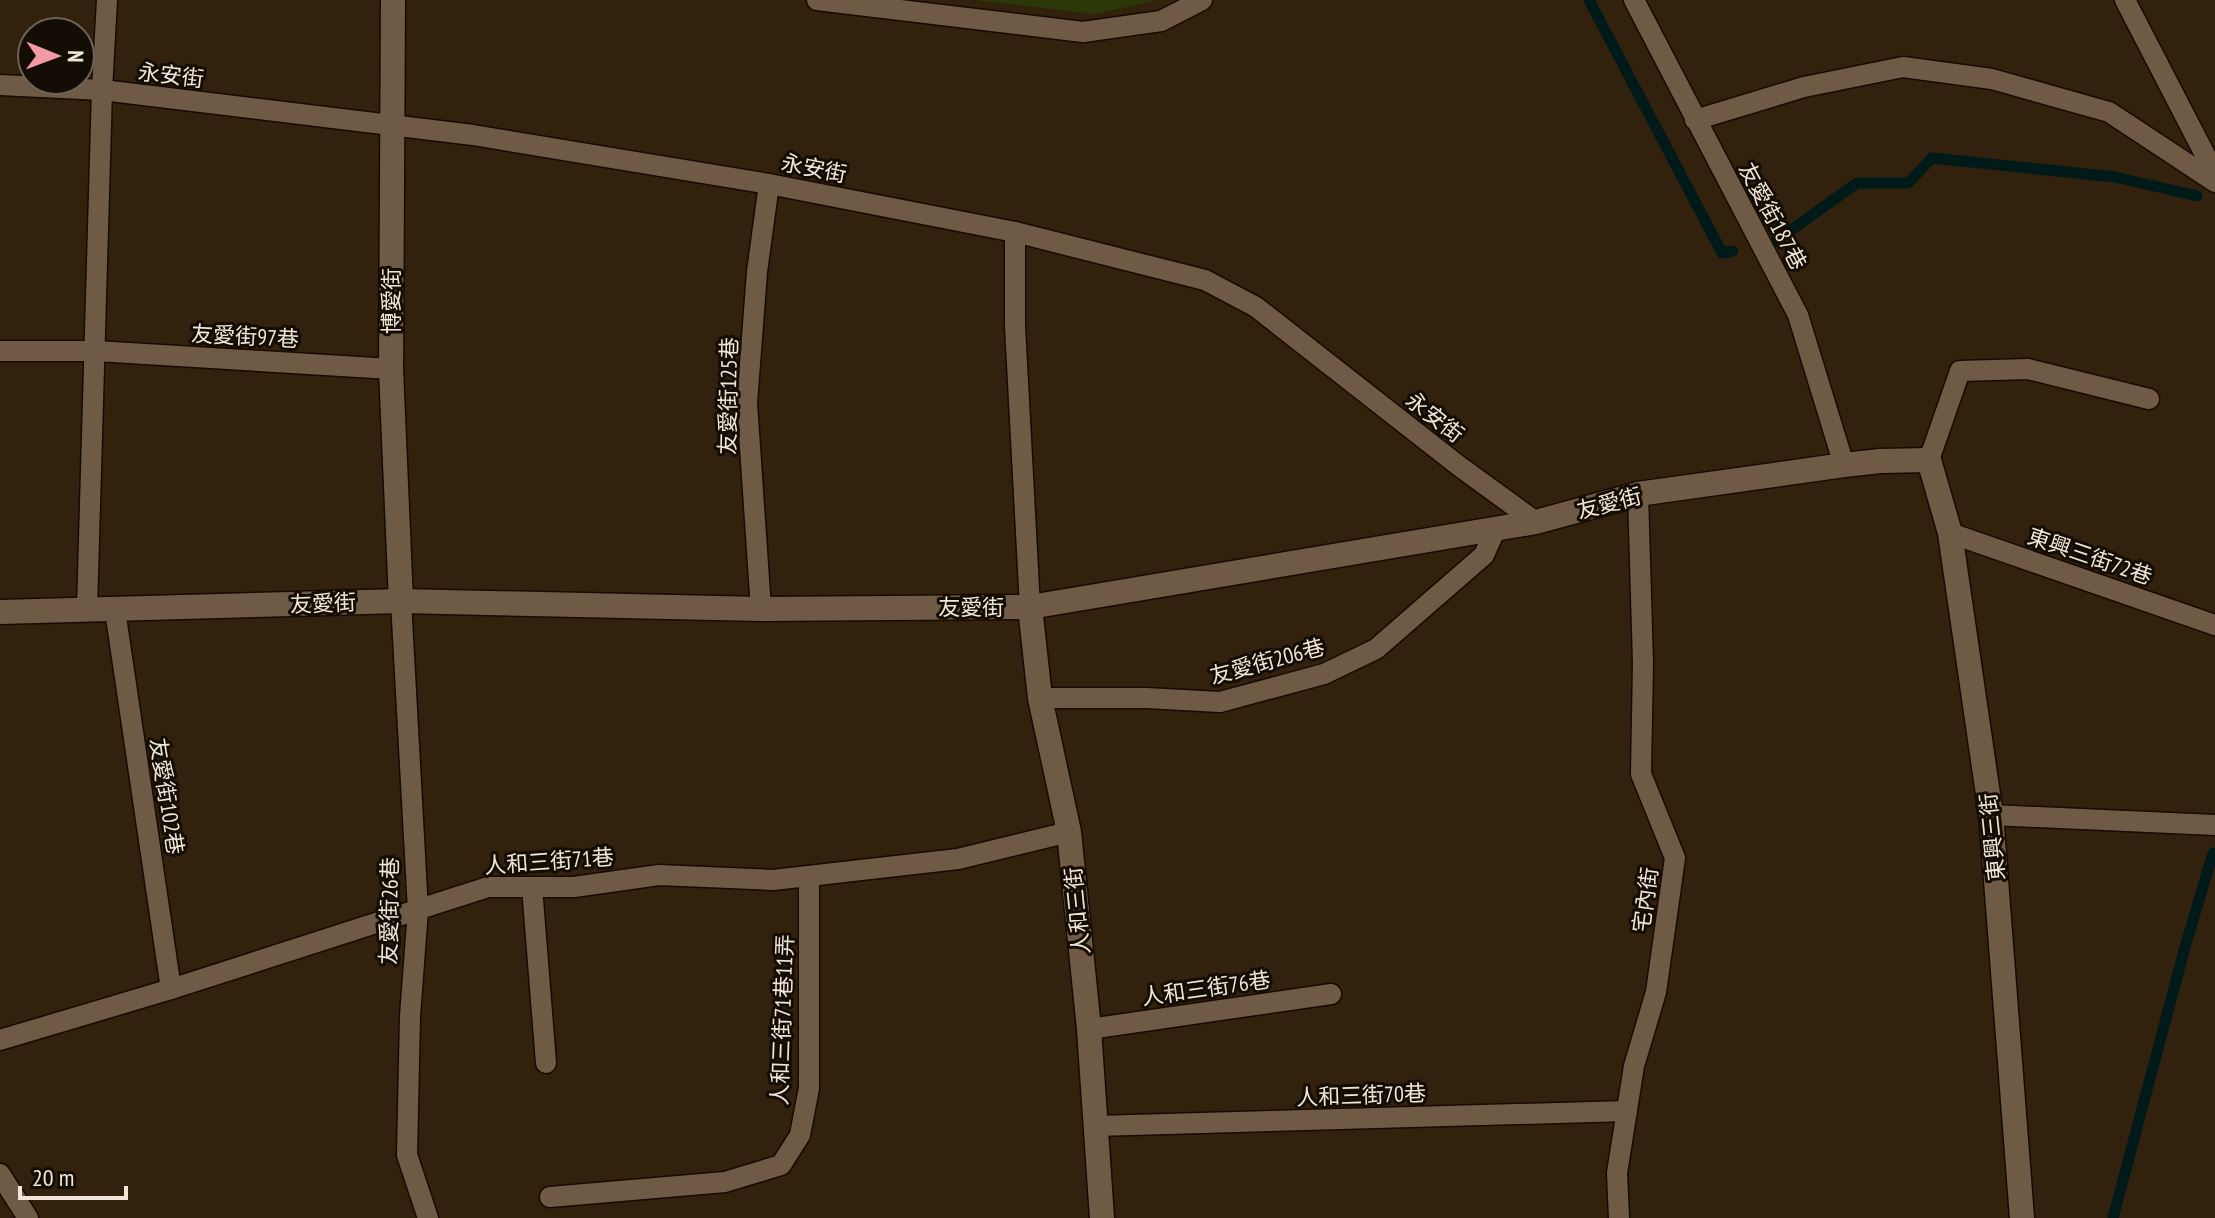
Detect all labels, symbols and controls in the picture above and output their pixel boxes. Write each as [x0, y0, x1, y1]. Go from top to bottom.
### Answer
north arrow [16, 16, 96, 96]
text: N [62, 50, 90, 63]
street label: 永安街 [137, 57, 205, 93]
street label: 永安街 [779, 148, 849, 188]
street label: 友愛街187巷 [1733, 157, 1813, 275]
street label: 博愛街 [377, 268, 405, 334]
street label: 友愛街97巷 [190, 319, 300, 353]
street label: 友愛街125巷 [713, 337, 743, 455]
street label: 永安街 [1400, 386, 1470, 448]
street label: 友愛街 [1574, 481, 1644, 525]
street label: 東興三街72巷 [2024, 522, 2156, 590]
street label: 友愛街 [290, 588, 356, 618]
street label: 友愛街 [938, 593, 1004, 621]
street label: 友愛街206巷 [1207, 632, 1327, 690]
street label: 友愛街102巷 [144, 736, 190, 856]
street label: 東興三街 [1973, 792, 2011, 882]
street label: 人和三街71巷 [483, 843, 615, 879]
street label: 友愛街26巷 [374, 857, 404, 965]
street label: 宅內街 [1627, 865, 1663, 935]
street label: 人和三街 [1058, 866, 1096, 956]
street label: 人和三街71巷11弄 [765, 934, 799, 1106]
street label: 人和三街76巷 [1140, 965, 1272, 1011]
street label: 人和三街70巷 [1296, 1079, 1426, 1111]
scale bar [20, 1150, 126, 1200]
text: 20 m [32, 1162, 74, 1193]

